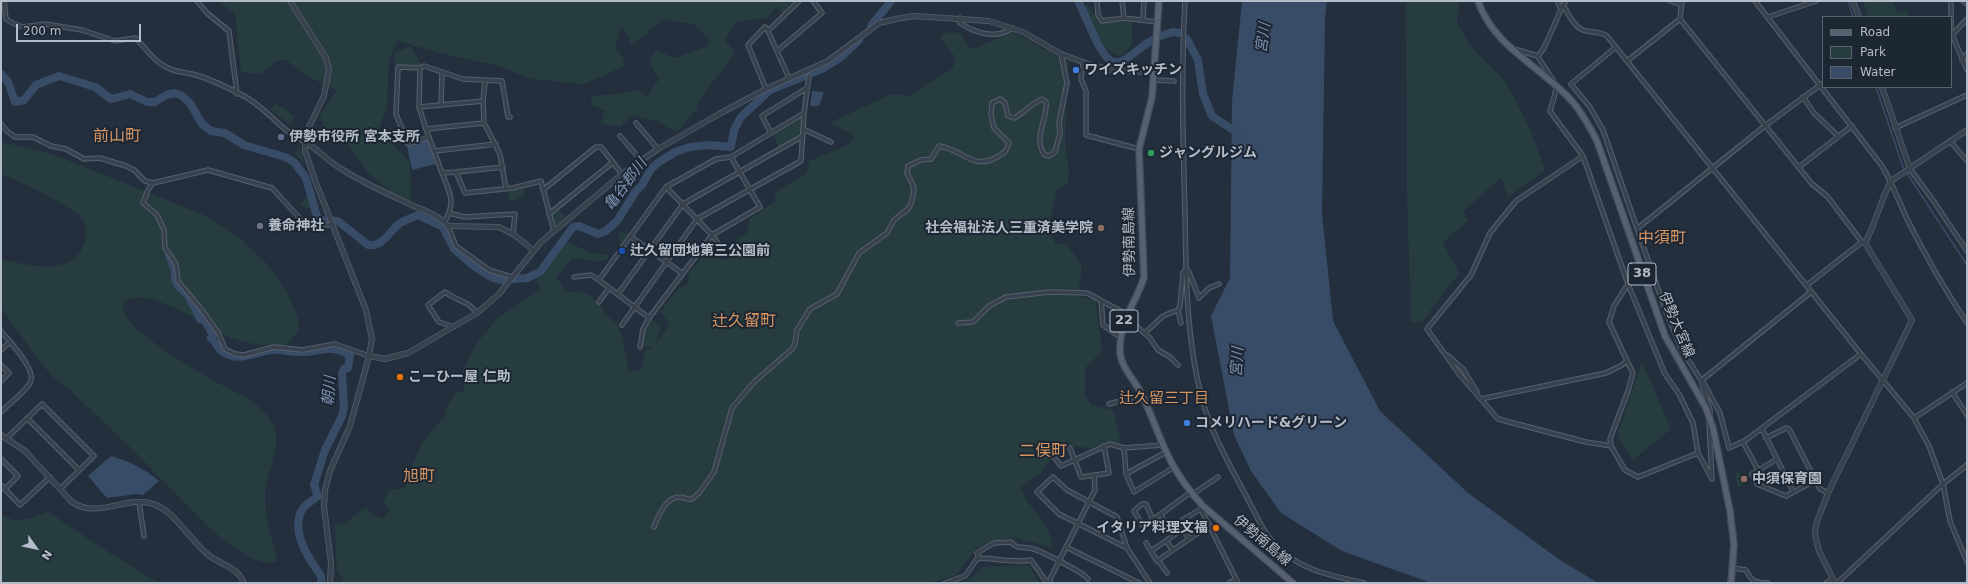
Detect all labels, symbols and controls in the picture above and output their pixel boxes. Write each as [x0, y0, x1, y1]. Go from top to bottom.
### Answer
scale bar [18, 16, 143, 42]
legend [1822, 16, 1952, 88]
water label: 宮川 [1253, 22, 1275, 54]
text: 200 m [23, 24, 61, 38]
text: Road [1860, 25, 1890, 39]
text: Park [1860, 45, 1886, 59]
place label: ワイズキッチン [1084, 62, 1182, 78]
marker: ワイズキッチン [1071, 65, 1081, 75]
text: Water [1860, 65, 1895, 79]
district label: 前山町 [93, 127, 141, 147]
place label: 伊勢市役所 宮本支所 [289, 129, 420, 145]
marker: 伊勢市役所 宮本支所 [276, 132, 286, 142]
place label: ジャングルジム [1159, 145, 1257, 161]
marker: ジャングルジム [1146, 148, 1156, 158]
water label: 亀谷郡川 [601, 156, 651, 214]
street label: 伊勢南島線 [1121, 207, 1139, 277]
place label: 養命神社 [268, 218, 324, 234]
place label: 社会福祉法人三重済美学院 [925, 220, 1093, 236]
marker: 養命神社 [255, 221, 265, 231]
marker: 社会福祉法人三重済美学院 [1096, 223, 1106, 233]
district label: 中須町 [1638, 229, 1686, 249]
place label: 辻久留団地第三公園前 [630, 243, 770, 259]
marker: 辻久留団地第三公園前 [617, 246, 627, 256]
road number: 38 [1628, 263, 1656, 285]
street label: 伊勢大宮線 [1655, 290, 1697, 360]
road number: 22 [1110, 310, 1138, 332]
district label: 辻久留町 [712, 312, 776, 332]
water label: 宮川 [1228, 347, 1248, 377]
place label: こーひー屋 仁助 [408, 369, 511, 385]
marker: こーひー屋 仁助 [395, 372, 405, 382]
water label: 朝川 [320, 375, 340, 407]
district label: 辻久留三丁目 [1119, 390, 1209, 408]
place label: コメリハード&グリーン [1195, 415, 1347, 431]
marker: コメリハード&グリーン [1182, 418, 1192, 428]
district label: 二俣町 [1019, 442, 1067, 462]
district label: 旭町 [403, 467, 435, 487]
place label: 中須保育園 [1752, 471, 1822, 487]
marker: 中須保育園 [1739, 474, 1749, 484]
street label: 伊勢南島線 [1230, 512, 1294, 570]
place label: イタリア料理文福 [1096, 520, 1208, 536]
marker: イタリア料理文福 [1211, 523, 1221, 533]
north arrow [16, 528, 56, 568]
text: N [39, 547, 54, 562]

